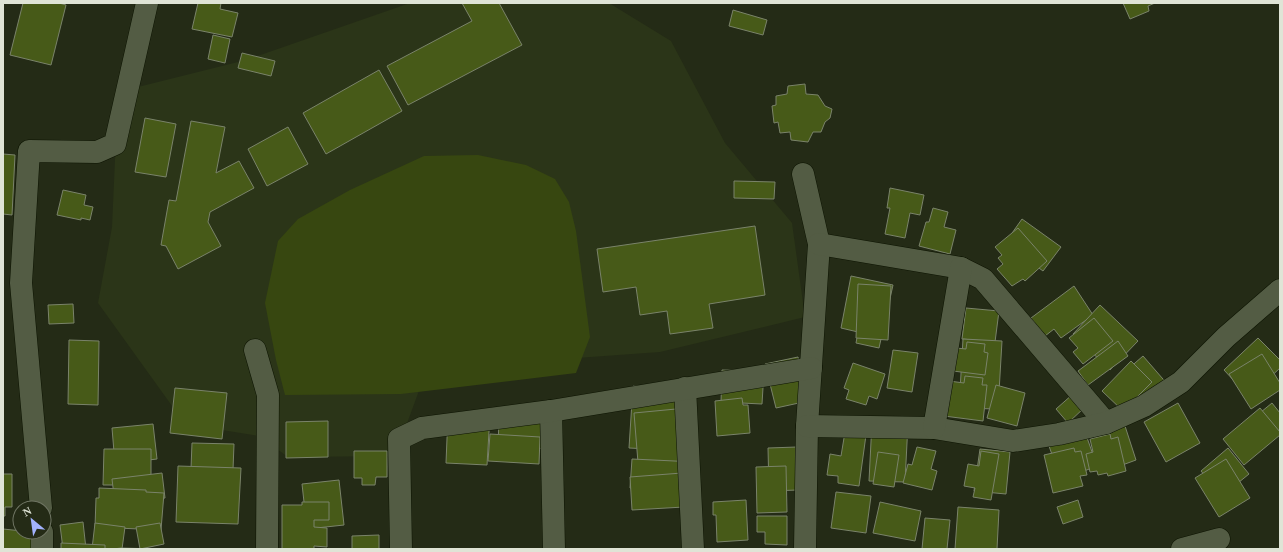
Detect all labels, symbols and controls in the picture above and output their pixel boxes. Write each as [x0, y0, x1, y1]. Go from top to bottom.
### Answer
north arrow [12, 500, 52, 540]
text: N [21, 504, 34, 518]

